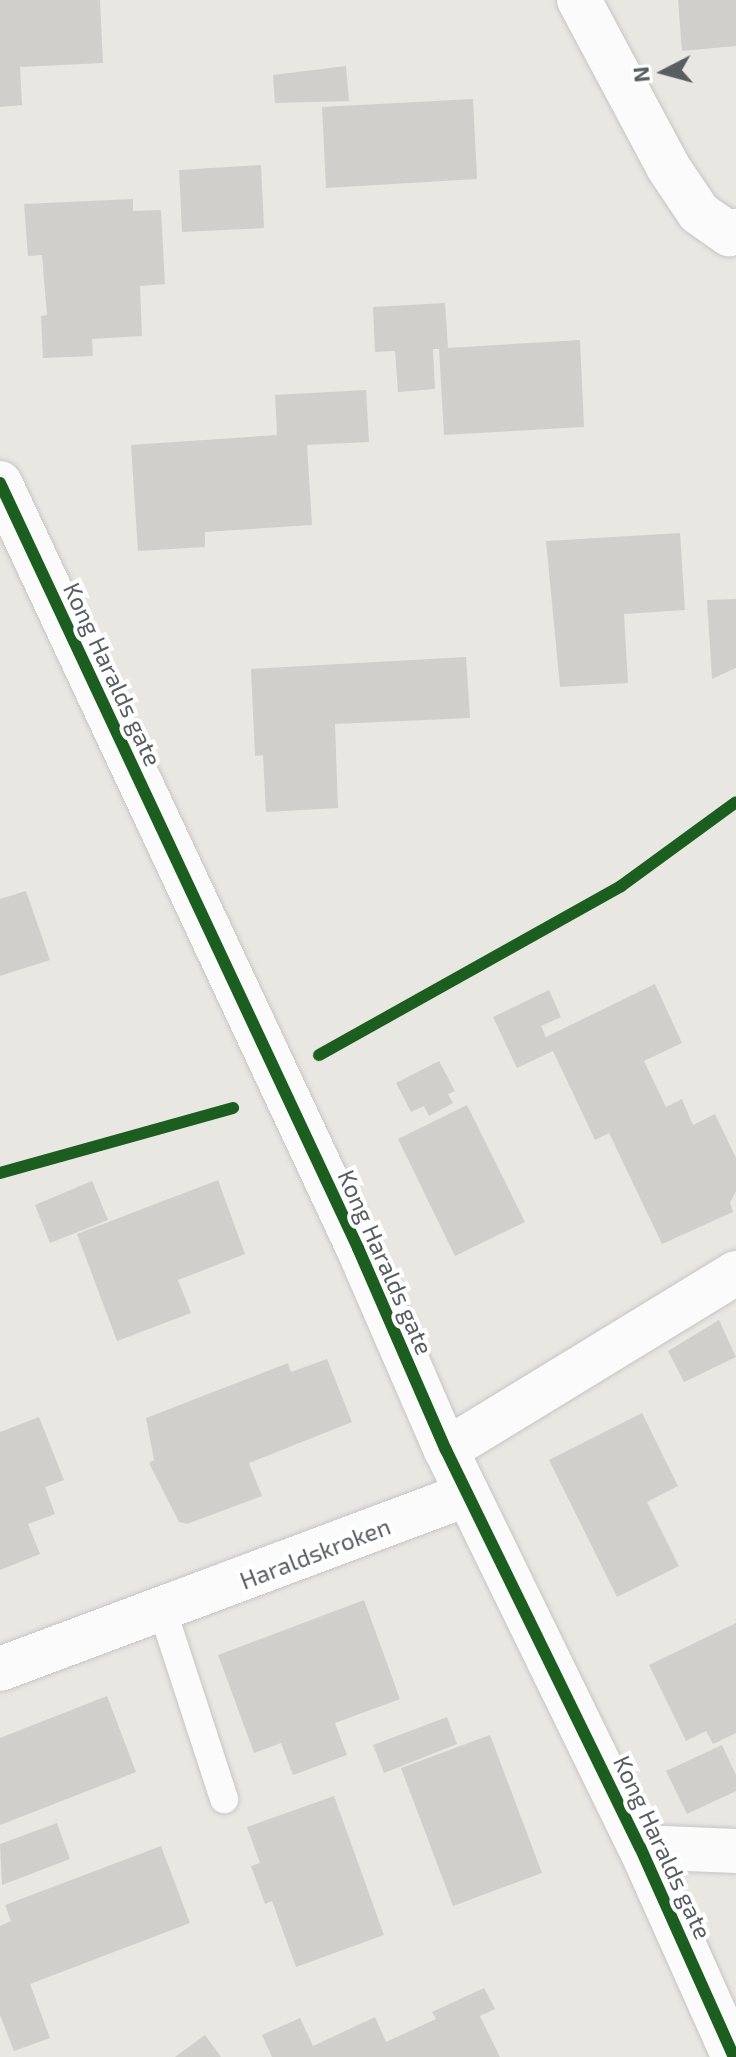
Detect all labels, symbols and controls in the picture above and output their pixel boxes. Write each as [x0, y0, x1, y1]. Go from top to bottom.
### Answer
north arrow [624, 32, 704, 112]
text: N [626, 65, 654, 84]
street label: Kong Haralds gate [58, 578, 168, 770]
street label: Kong Haralds gate [332, 1165, 440, 1359]
street label: Haraldskroken [236, 1511, 394, 1595]
street label: Kong Haralds gate [608, 1751, 718, 1943]

